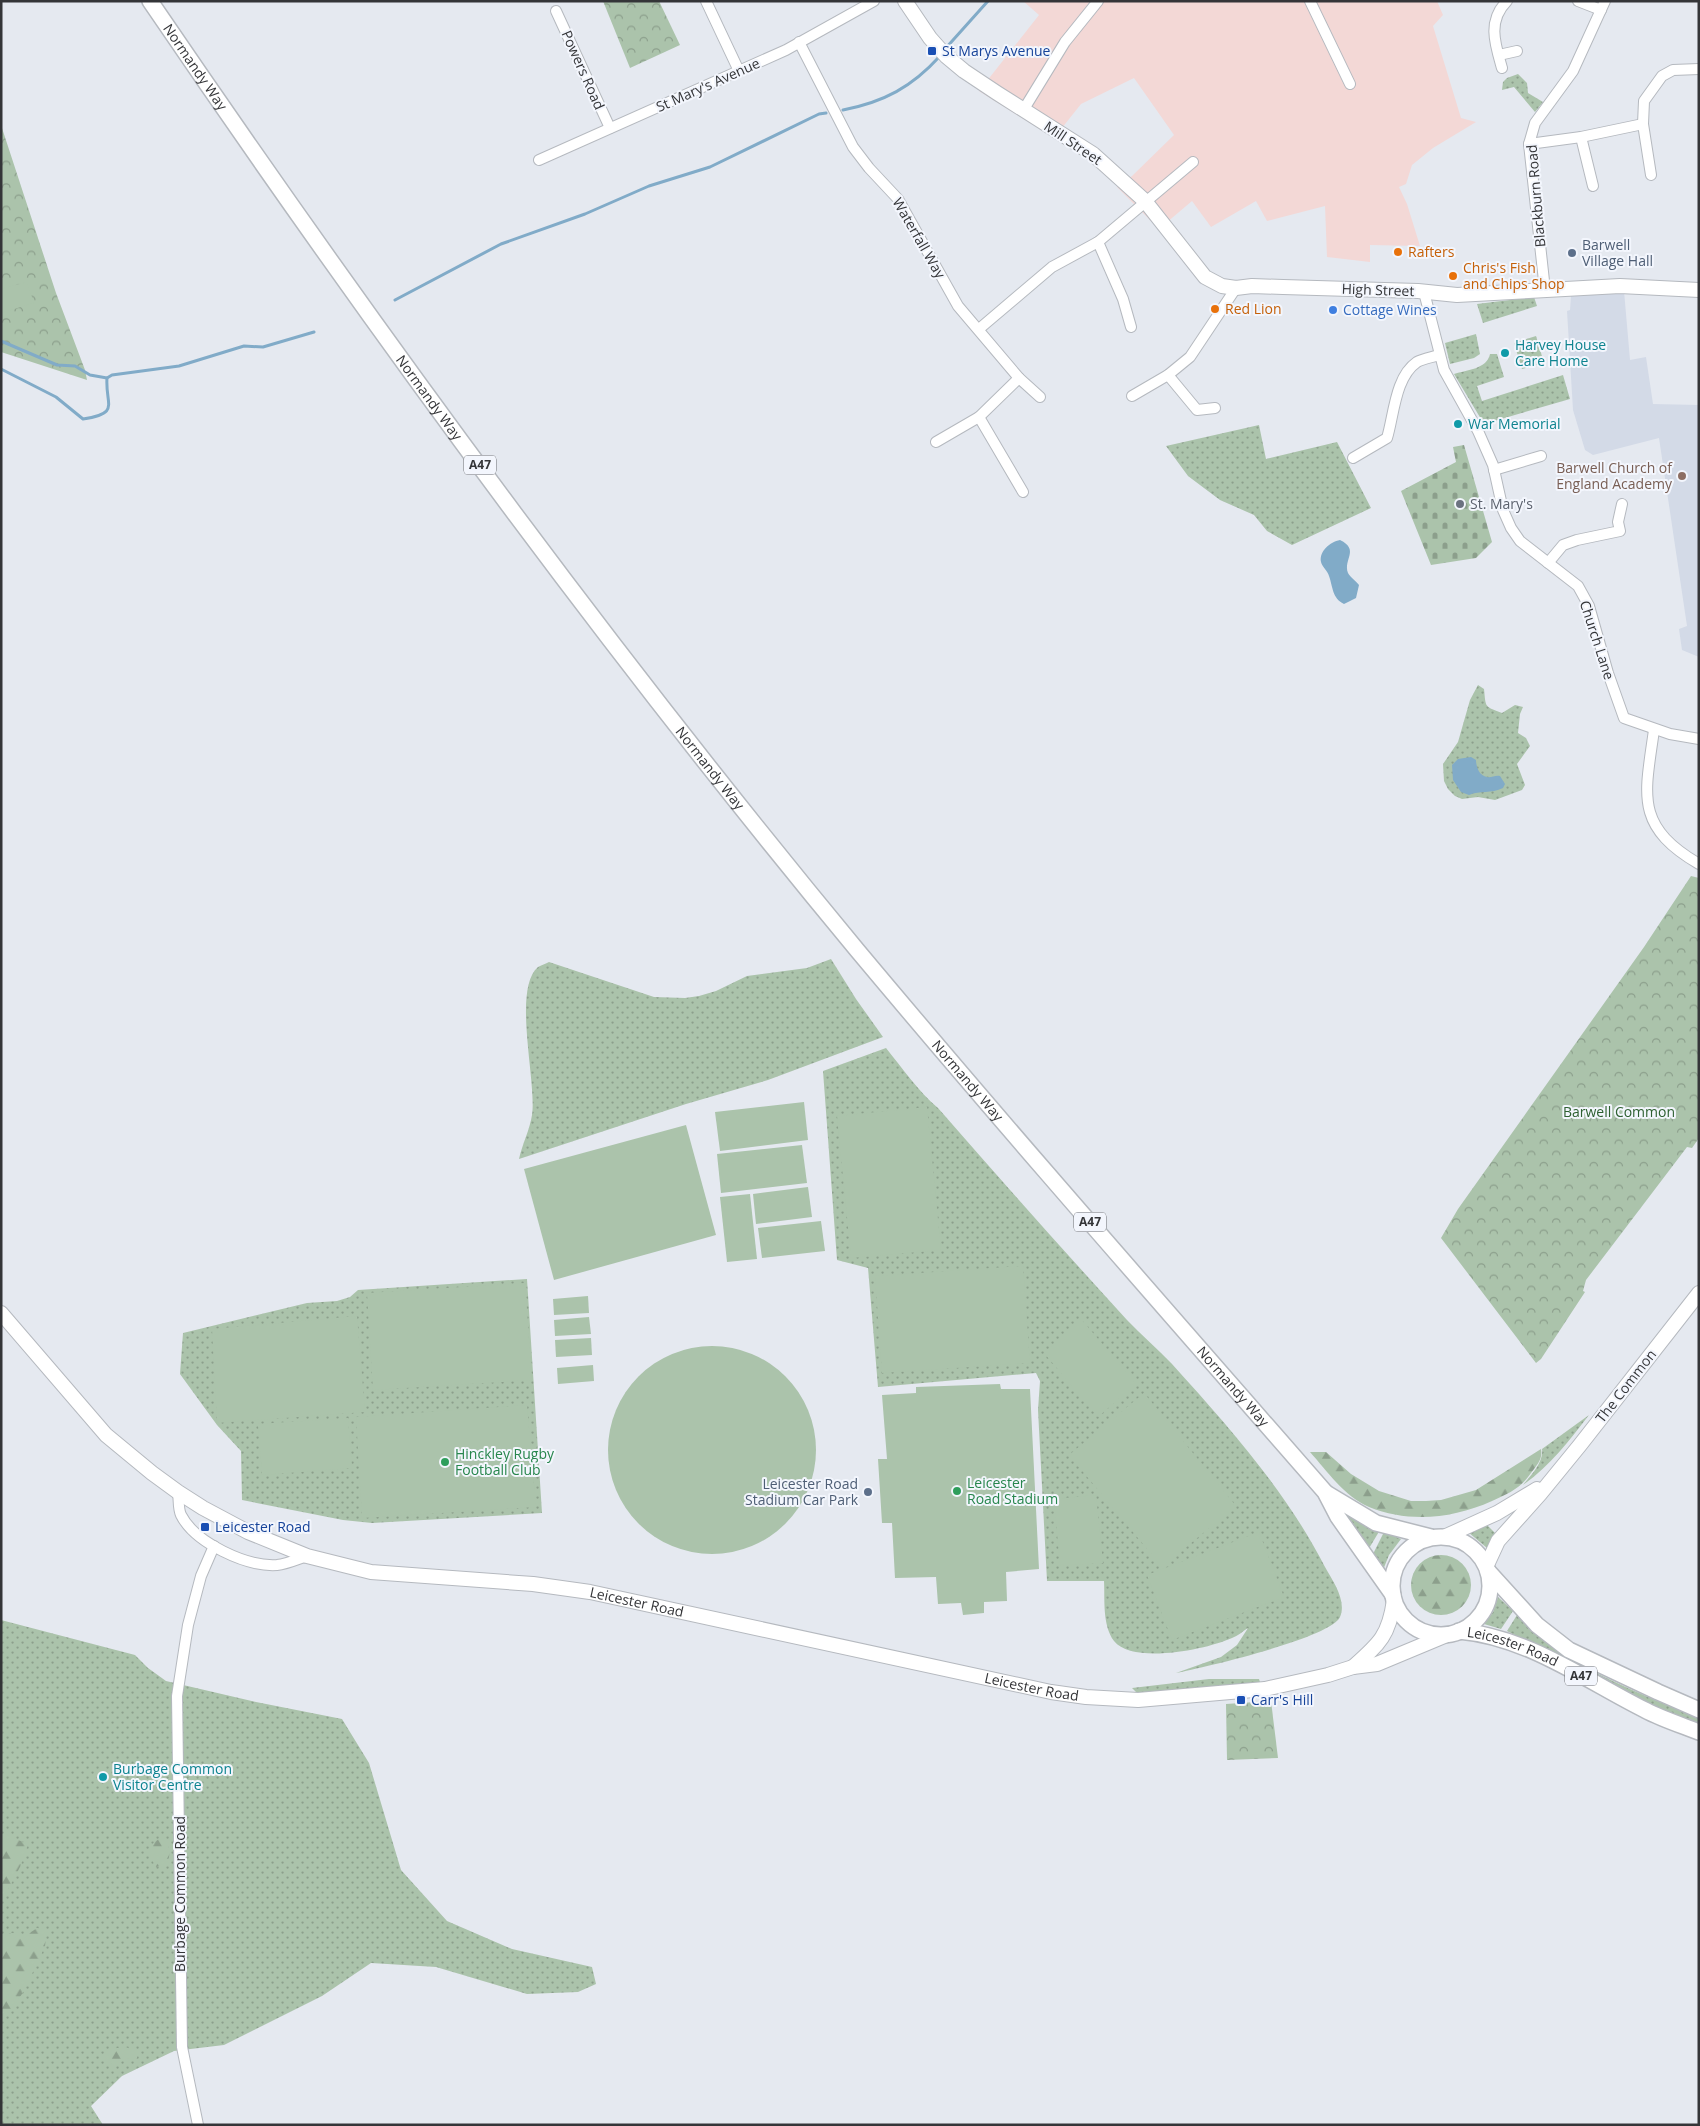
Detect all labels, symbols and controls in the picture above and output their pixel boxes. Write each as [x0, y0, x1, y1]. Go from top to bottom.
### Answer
street label: Normandy Way [159, 20, 233, 115]
street label: Powers Road [557, 27, 609, 112]
place label: St Marys Avenue [942, 41, 1051, 60]
marker: St Marys Avenue [926, 45, 938, 57]
street label: St Mary's Avenue [653, 53, 763, 116]
street label: Mill Street [1041, 116, 1106, 169]
street label: Blackburn Road [1522, 144, 1549, 248]
street label: Waterfall Way [889, 194, 951, 282]
place label: Barwell Village Hall [1582, 235, 1653, 270]
place label: Rafters [1408, 242, 1455, 261]
marker: Rafters [1392, 246, 1404, 258]
marker: Barwell Village Hall [1566, 247, 1578, 259]
place label: Chris's Fish and Chips Shop [1463, 258, 1565, 293]
marker: Chris's Fish and Chips Shop [1447, 270, 1459, 282]
street label: High Street [1341, 279, 1415, 300]
place label: Red Lion [1225, 299, 1282, 318]
place label: Cottage Wines [1343, 300, 1437, 319]
marker: Red Lion [1209, 303, 1221, 315]
marker: Cottage Wines [1327, 304, 1339, 316]
place label: Harvey House Care Home [1515, 335, 1606, 370]
marker: Harvey House Care Home [1499, 347, 1511, 359]
street label: Normandy Way [392, 351, 467, 445]
place label: War Memorial [1468, 414, 1560, 433]
marker: War Memorial [1452, 418, 1464, 430]
road number: A47 [464, 456, 496, 474]
place label: Barwell Church of England Academy [1556, 458, 1673, 493]
marker: Barwell Church of England Academy [1676, 470, 1688, 482]
place label: St. Mary's [1470, 494, 1533, 513]
marker: St. Mary's [1454, 498, 1466, 510]
street label: Church Lane [1576, 598, 1619, 682]
street label: Normandy Way [672, 722, 750, 814]
street label: Normandy Way [928, 1036, 1009, 1126]
park label: Barwell Common [1563, 1102, 1675, 1121]
road number: A47 [1074, 1212, 1106, 1232]
street label: Normandy Way [1193, 1342, 1274, 1431]
street label: The Common [1591, 1345, 1660, 1426]
place label: Hinckley Rugby Football Club [455, 1444, 555, 1479]
marker: Hinckley Rugby Football Club [439, 1456, 451, 1468]
place label: Leicester Road Stadium [967, 1473, 1058, 1508]
place label: Leicester Road Stadium Car Park [745, 1474, 859, 1509]
marker: Leicester Road Stadium [951, 1485, 963, 1497]
marker: Leicester Road Stadium Car Park [862, 1486, 874, 1498]
place label: Leicester Road [215, 1517, 311, 1536]
marker: Leicester Road [199, 1521, 211, 1533]
street label: Leicester Road [588, 1582, 686, 1621]
street label: Leicester Road [1466, 1622, 1562, 1671]
road number: A47 [1565, 1666, 1597, 1685]
street label: Leicester Road [983, 1668, 1080, 1705]
place label: Carr's Hill [1251, 1690, 1313, 1709]
marker: Carr's Hill [1235, 1694, 1247, 1706]
place label: Burbage Common Visitor Centre [113, 1759, 232, 1794]
marker: Burbage Common Visitor Centre [97, 1771, 109, 1783]
street label: Burbage Common Road [170, 1816, 189, 1972]

